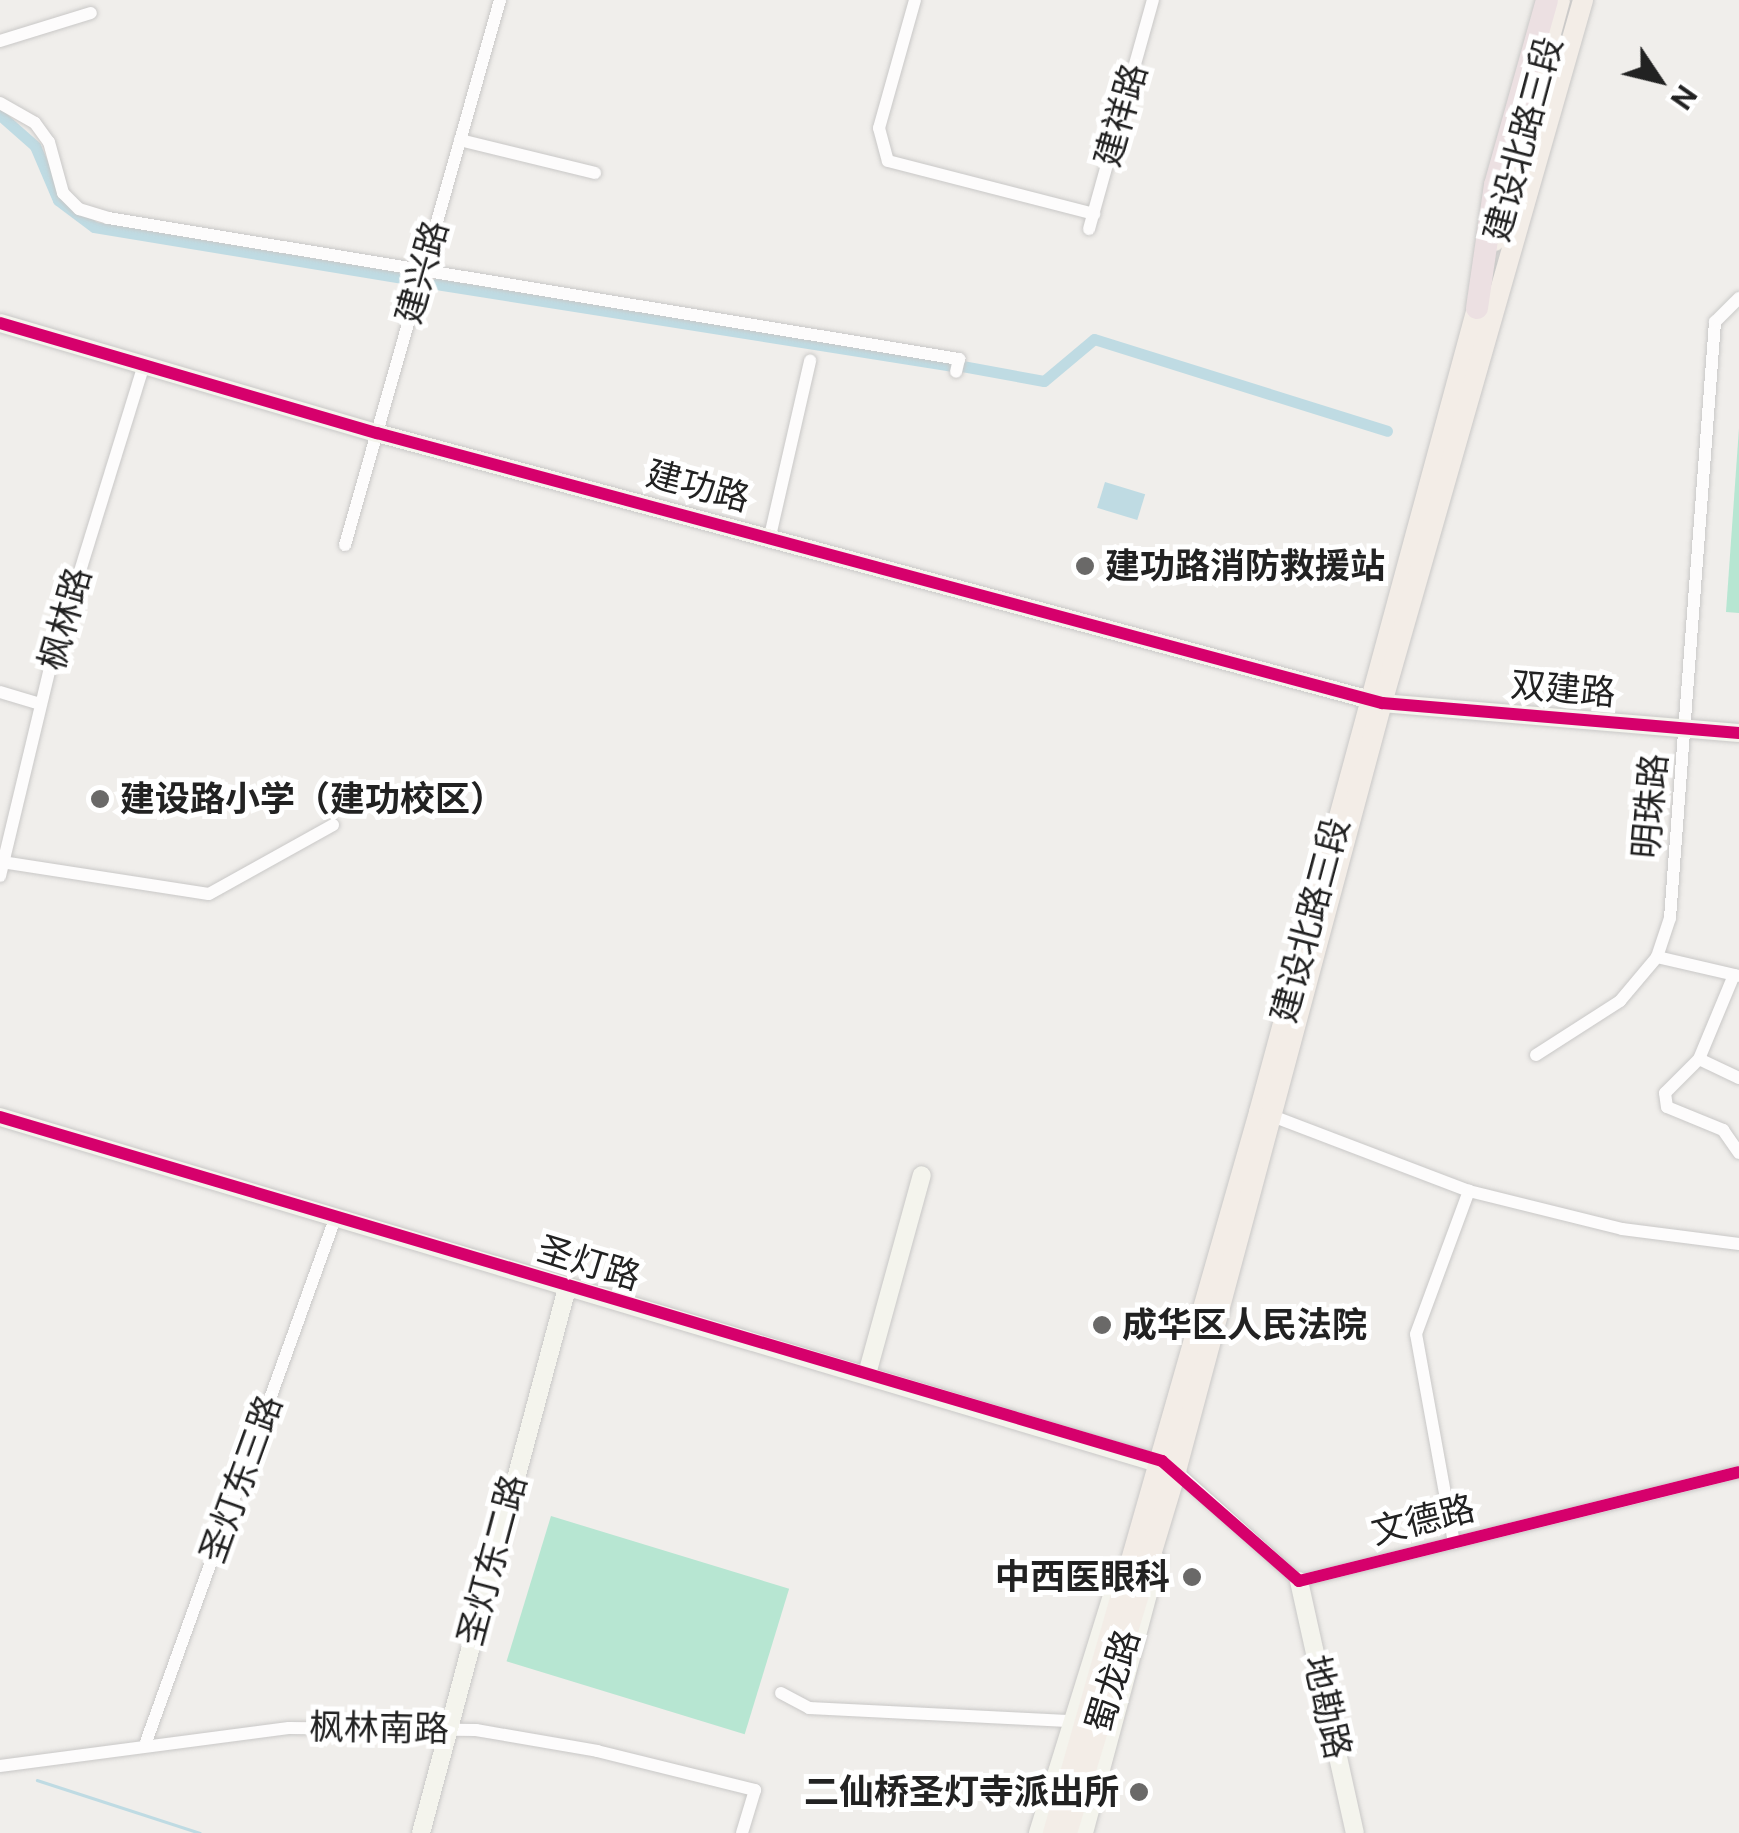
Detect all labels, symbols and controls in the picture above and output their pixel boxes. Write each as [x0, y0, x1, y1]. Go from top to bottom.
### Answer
north arrow [1609, 30, 1709, 130]
street label: 建设北路三段 [1476, 32, 1570, 246]
street label: 建祥路 [1086, 59, 1156, 171]
text: N [1664, 79, 1704, 116]
street label: 建兴路 [387, 216, 457, 328]
street label: 建功路 [642, 452, 754, 520]
place label: 建功路消防救援站 [1105, 545, 1385, 587]
marker: 建功路消防救援站 [1074, 555, 1096, 577]
street label: 枫林路 [30, 563, 100, 675]
street label: 双建路 [1509, 664, 1617, 714]
street label: 明珠路 [1625, 752, 1675, 860]
place label: 建设路小学（建功校区） [120, 778, 505, 820]
marker: 建设路小学（建功校区） [89, 788, 111, 810]
street label: 建设北路三段 [1263, 813, 1357, 1027]
street label: 圣灯路 [533, 1228, 645, 1298]
place label: 成华区人民法院 [1122, 1304, 1367, 1346]
marker: 成华区人民法院 [1091, 1314, 1113, 1336]
street label: 圣灯东三路 [191, 1390, 291, 1568]
street label: 圣灯东二路 [449, 1470, 535, 1650]
street label: 文德路 [1367, 1487, 1479, 1553]
place label: 中西医眼科 [995, 1556, 1170, 1598]
marker: 中西医眼科 [1179, 1564, 1205, 1590]
street label: 蜀龙路 [1078, 1625, 1148, 1737]
street label: 地勘路 [1295, 1651, 1359, 1763]
street label: 枫林南路 [309, 1706, 449, 1750]
place label: 二仙桥圣灯寺派出所 [804, 1771, 1119, 1813]
marker: 二仙桥圣灯寺派出所 [1128, 1781, 1150, 1803]

